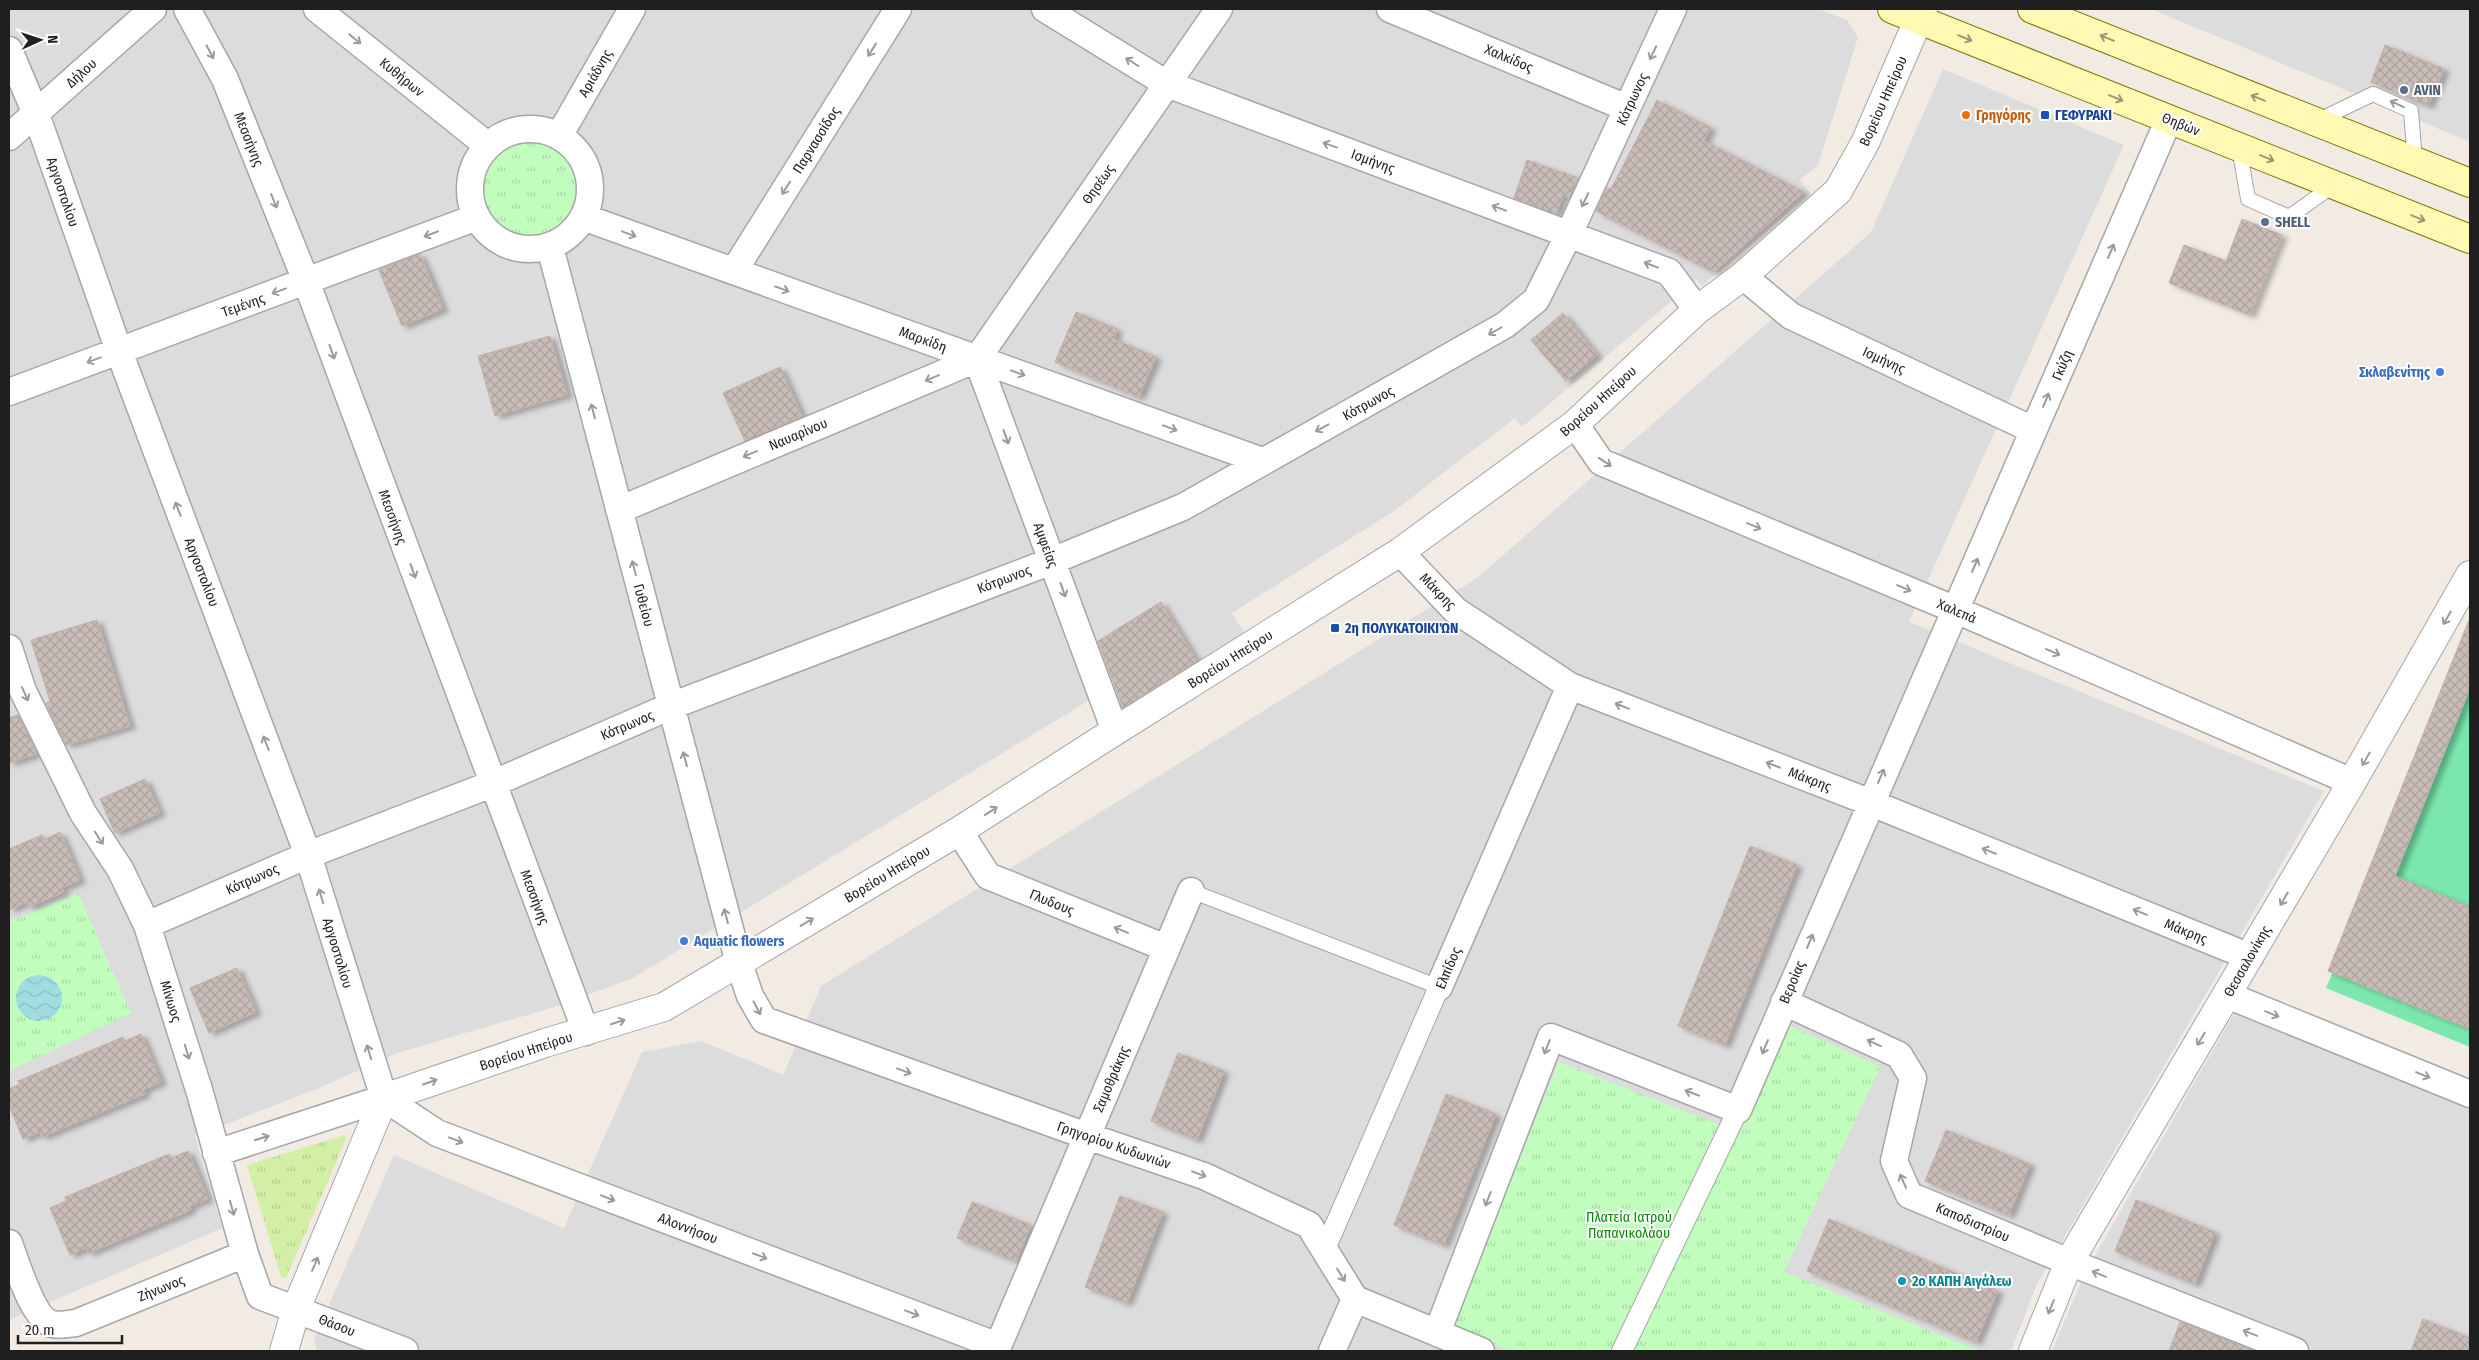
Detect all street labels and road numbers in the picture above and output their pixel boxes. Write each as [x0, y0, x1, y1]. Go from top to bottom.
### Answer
street label: Χαλκίδος [1482, 41, 1536, 76]
street label: Αριάδνης [575, 46, 616, 100]
street label: Βορείου Ηπείρου [1856, 53, 1911, 149]
street label: Κυθήρων [376, 54, 427, 100]
street label: Δήλου [62, 55, 100, 92]
street label: Κότρωνος [1613, 70, 1652, 128]
street label: Παρνασσίδος [789, 104, 844, 177]
street label: Μεσσήνης [230, 109, 267, 169]
street label: Θηβών [2159, 109, 2202, 140]
street label: Ισμήνης [1349, 146, 1397, 177]
street label: Αργοστολίου [43, 155, 82, 229]
street label: Θησέως [1079, 161, 1118, 208]
street label: Τεμένης [219, 290, 267, 321]
street label: Μαρκίδη [897, 323, 949, 356]
street label: Ισμήνης [1860, 343, 1908, 378]
street label: Γκύζη [2048, 347, 2076, 383]
street label: Βορείου Ηπείρου [1557, 363, 1640, 440]
street label: Κότρωνος [1340, 382, 1397, 424]
street label: Ναυαρίνου [766, 415, 830, 454]
street label: Μεσσήνης [375, 487, 410, 547]
street label: Αμφείας [1030, 520, 1062, 570]
street label: Αργοστολίου [181, 535, 222, 609]
street label: Κότρωνος [975, 561, 1033, 597]
street label: Μάκρης [1416, 570, 1460, 613]
street label: Γυθείου [630, 582, 657, 628]
street label: Χαλεπά [1935, 596, 1979, 627]
street label: Βορείου Ηπείρου [1185, 627, 1276, 692]
street label: Κότρωνος [598, 707, 656, 744]
street label: Μάκρης [1786, 764, 1834, 795]
street label: Βορείου Ηπείρου [841, 842, 933, 907]
street label: Κότρωνος [223, 860, 281, 899]
street label: Μεσσήνης [516, 867, 553, 927]
street label: Γλυδους [1027, 886, 1077, 919]
street label: Μάκρης [2162, 915, 2210, 948]
street label: Αργοστολίου [319, 916, 356, 990]
street label: Θεσσαλονίκης [2220, 922, 2275, 1000]
street label: Ελπίδος [1432, 945, 1465, 992]
street label: Βεροίας [1776, 958, 1809, 1006]
street label: Μίνωος [156, 978, 185, 1024]
street label: Βορείου Ηπείρου [477, 1028, 575, 1075]
street label: Σαμοθράκης [1090, 1043, 1133, 1115]
street label: Γρηγορίου Κυδωνιών [1055, 1118, 1173, 1173]
street label: Καποδιστρίου [1933, 1199, 2012, 1246]
street label: Αλοννήσου [656, 1209, 720, 1248]
street label: Ζήνωνος [135, 1271, 187, 1305]
street label: Θάσου [316, 1311, 358, 1340]

